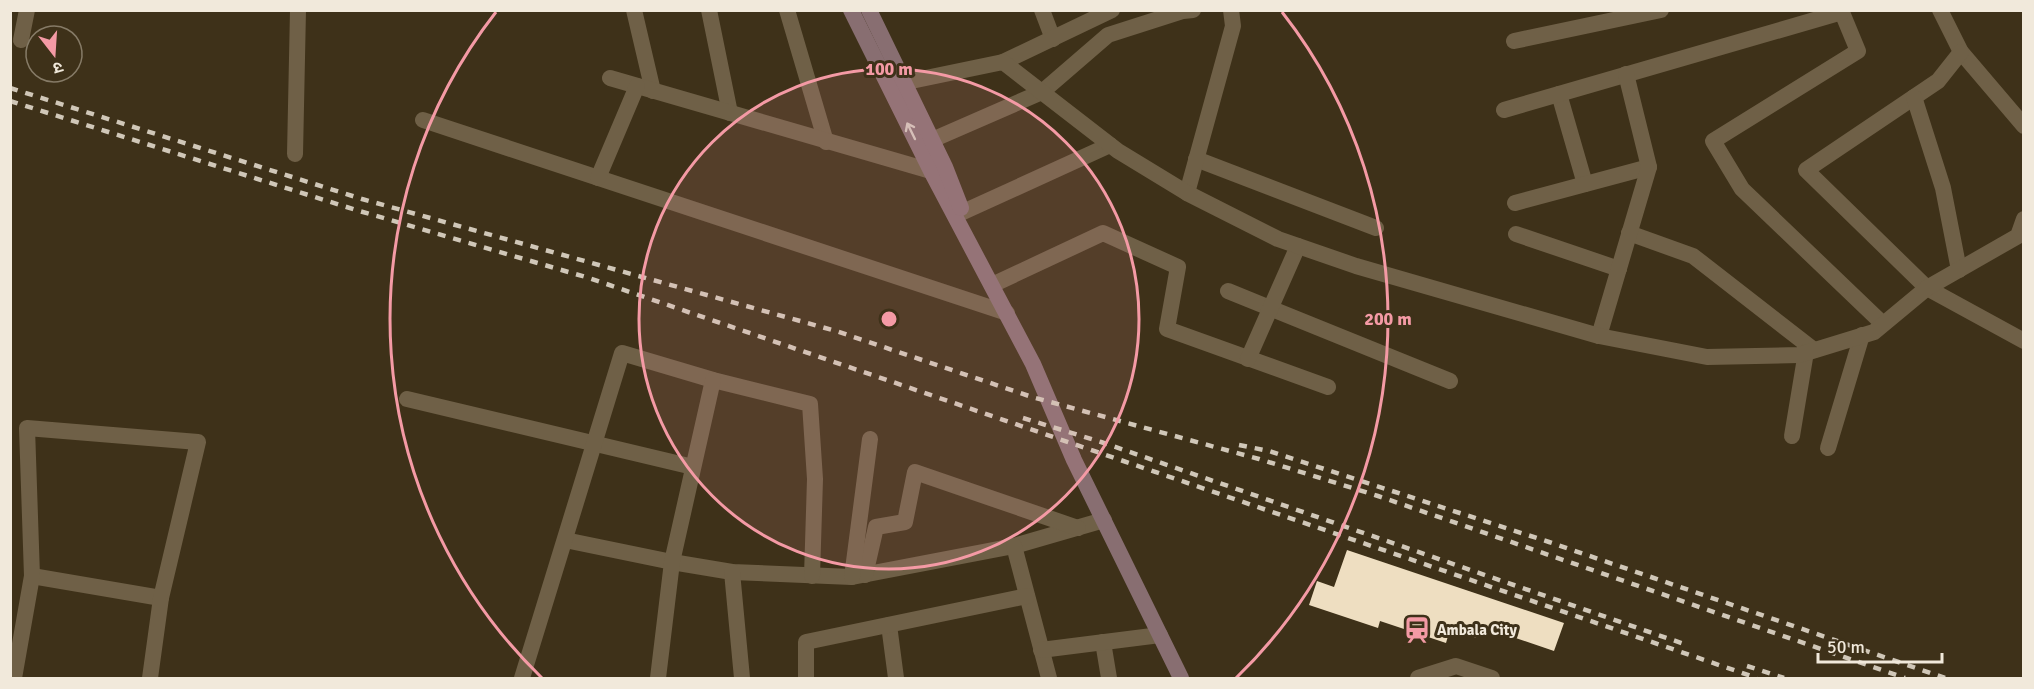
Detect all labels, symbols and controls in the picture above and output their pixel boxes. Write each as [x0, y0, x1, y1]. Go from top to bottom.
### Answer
north arrow [24, 24, 84, 84]
text: उ [50, 56, 65, 79]
text: 100 m [865, 58, 913, 80]
one-way arrow [905, 123, 916, 141]
text: 200 m [1364, 308, 1412, 330]
centre of rings [879, 309, 899, 329]
station icon: Ambala City [1402, 615, 1432, 645]
place label: Ambala City [1437, 621, 1517, 639]
scale bar [1818, 626, 1942, 664]
text: 50 m [1827, 636, 1865, 658]

